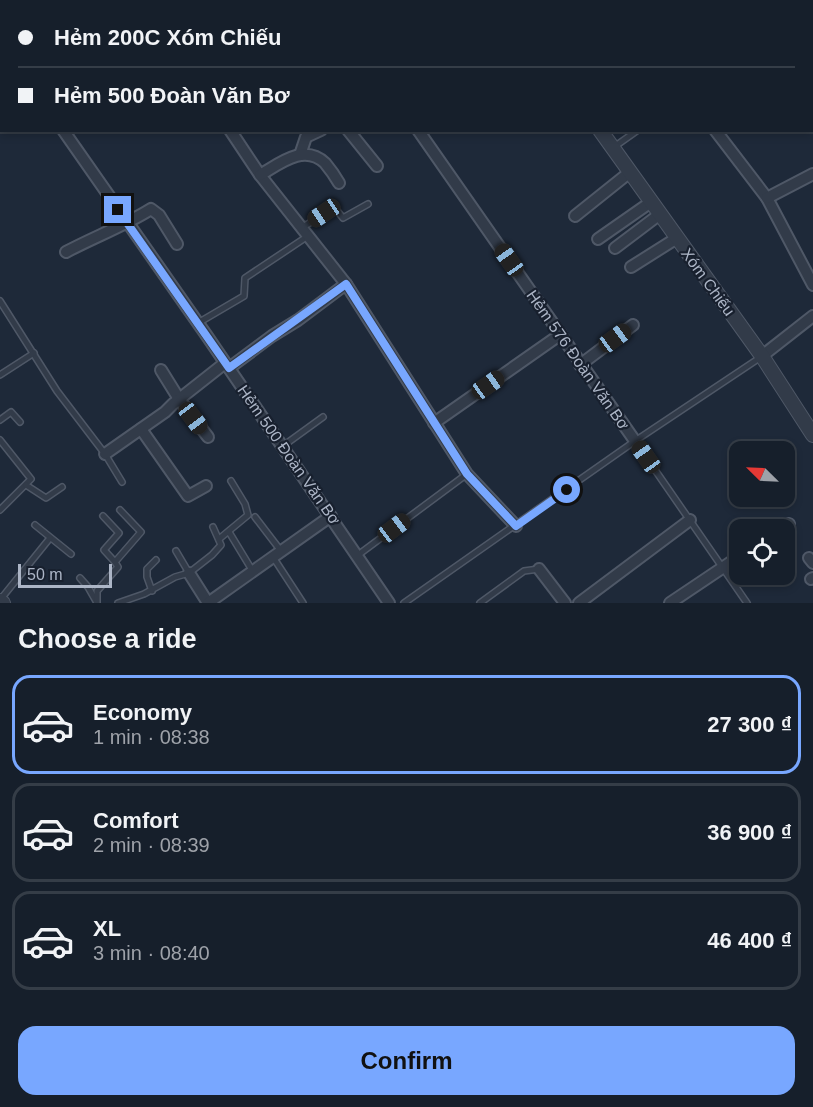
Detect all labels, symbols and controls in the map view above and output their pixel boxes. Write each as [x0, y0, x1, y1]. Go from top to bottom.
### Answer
text: Hẻm 200C Xóm Chiếu [54, 25, 281, 50]
text: Hẻm 500 Đoàn Văn Bơ [54, 83, 290, 108]
car [304, 195, 344, 231]
route end [104, 196, 131, 223]
car [491, 240, 527, 280]
street label: Xóm Chiếu [678, 245, 738, 319]
street label: Hẻm 576 Đoàn Văn Bơ [523, 287, 633, 433]
car [595, 320, 635, 356]
car [468, 367, 508, 403]
street label: Hẻm 500 Đoàn Văn Bơ [234, 382, 344, 528]
car [175, 398, 211, 438]
car [628, 437, 664, 477]
north arrow [729, 441, 795, 507]
map controls [729, 441, 795, 585]
route start [553, 476, 580, 503]
car [374, 510, 414, 546]
button: locate [729, 519, 795, 585]
scale bar [18, 561, 112, 588]
text: 50 m [27, 566, 63, 583]
text: Choose a ride [18, 624, 197, 654]
icon: car [21, 698, 75, 752]
text: Economy [93, 700, 192, 725]
text: 27 300 ₫ [707, 712, 792, 737]
text: 1 min · 08:38 [93, 726, 210, 748]
icon: car [21, 806, 75, 860]
text: Comfort [93, 808, 179, 833]
text: 36 900 ₫ [707, 820, 792, 845]
text: 2 min · 08:39 [93, 834, 210, 856]
icon: car [21, 914, 75, 968]
text: XL [93, 916, 121, 941]
text: 46 400 ₫ [707, 928, 792, 953]
text: 3 min · 08:40 [93, 942, 210, 964]
button: Confirm [18, 1026, 795, 1095]

